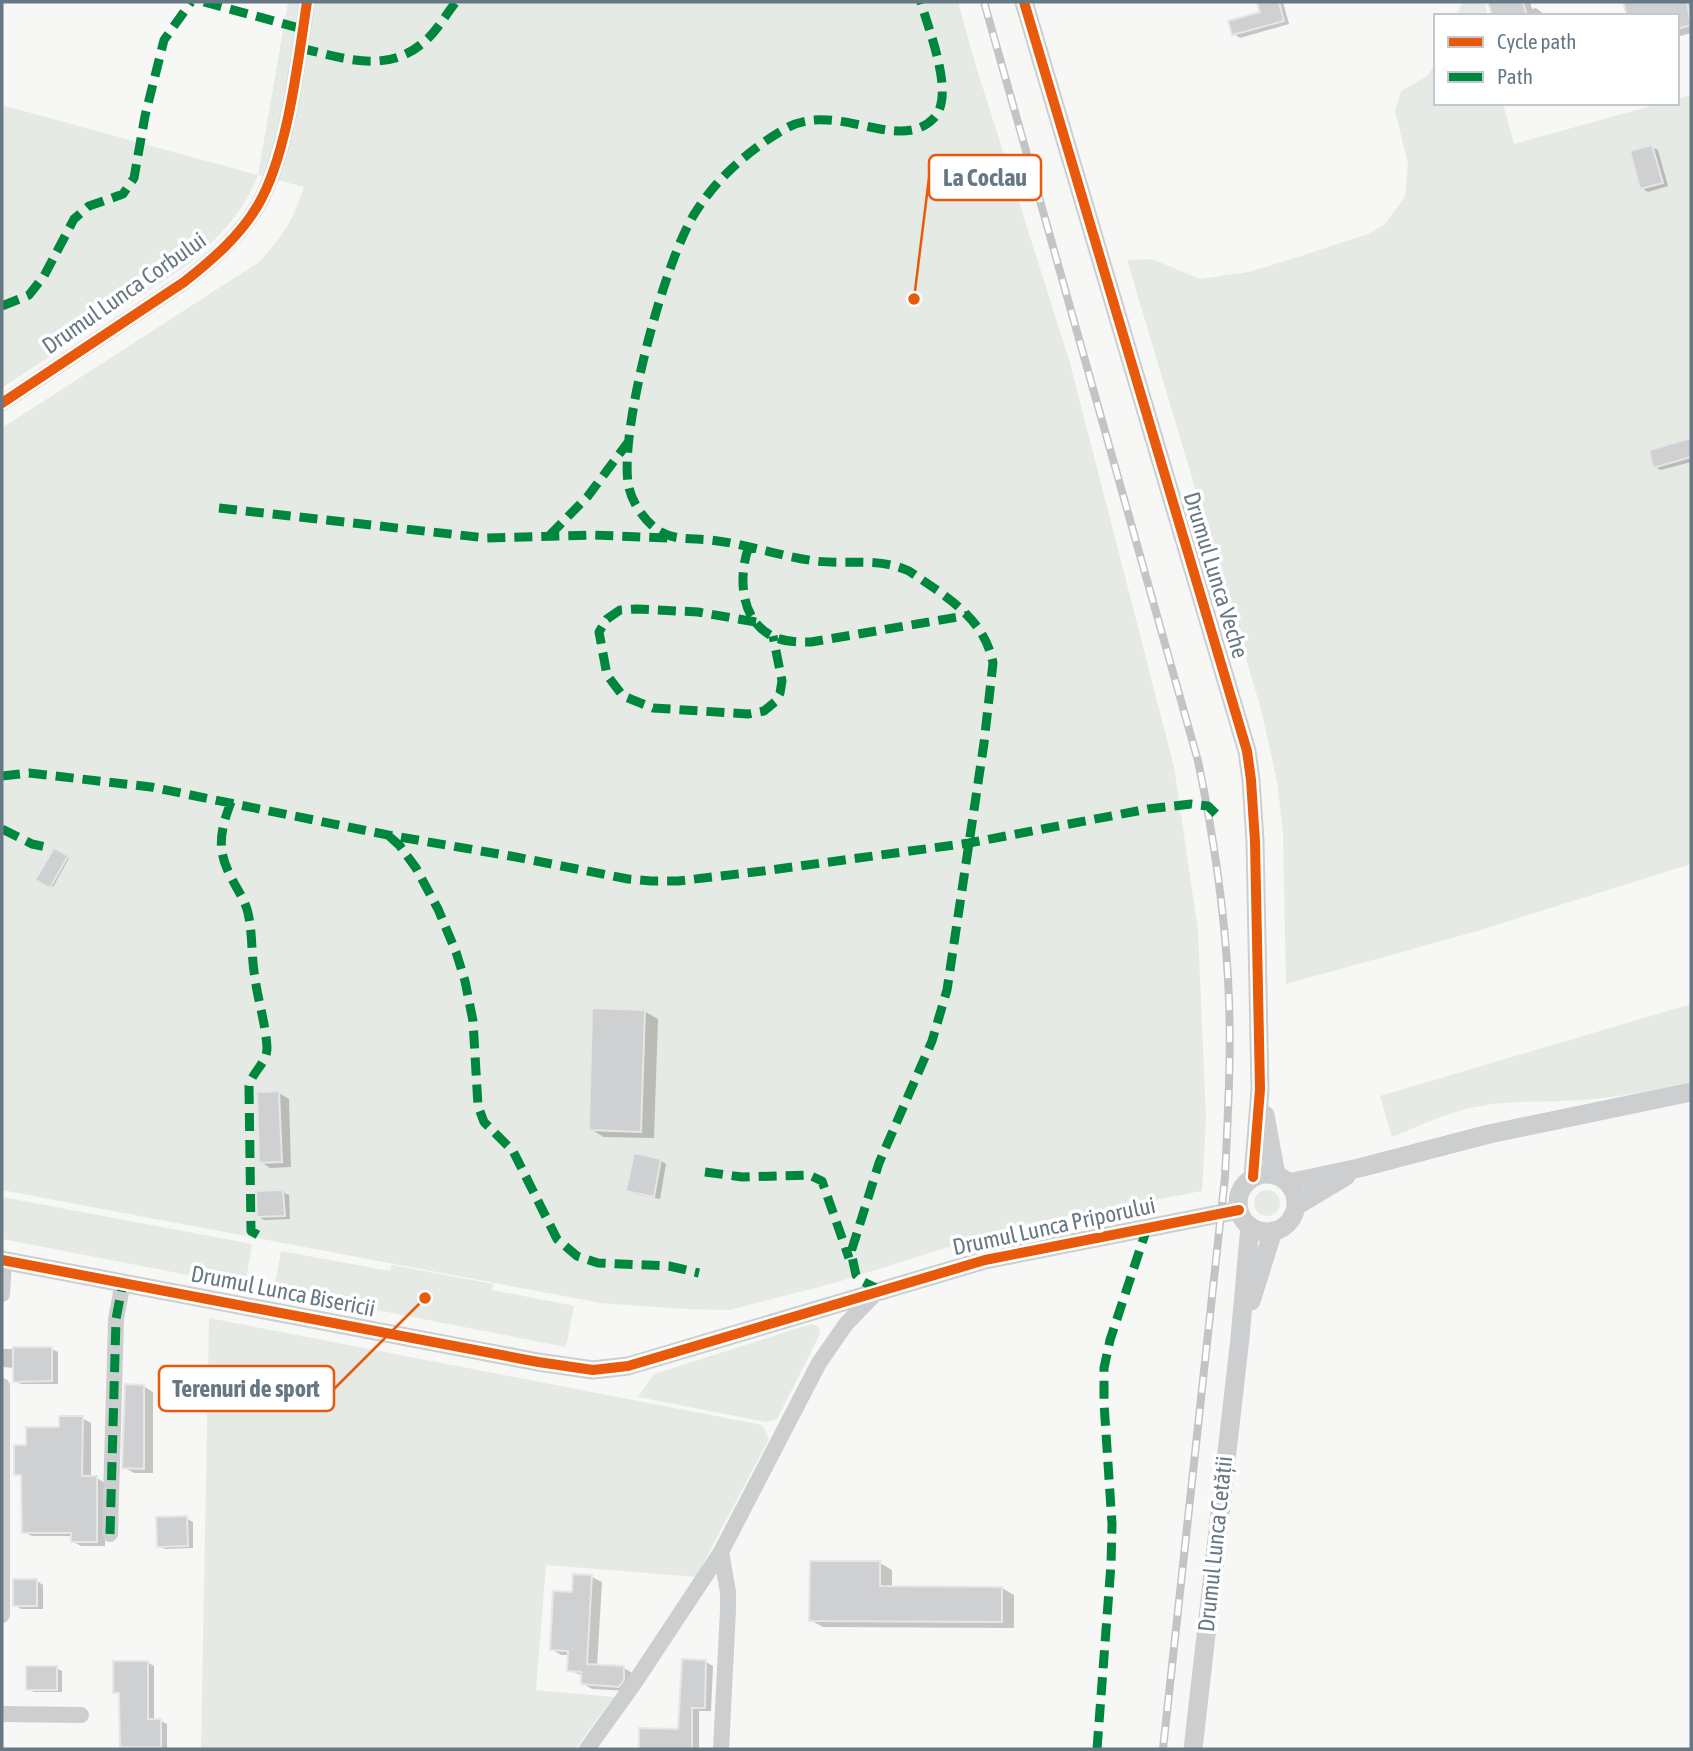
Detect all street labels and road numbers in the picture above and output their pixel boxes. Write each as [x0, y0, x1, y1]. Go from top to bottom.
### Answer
street label: Drumul Lunca Corbului [37, 227, 211, 359]
street label: Drumul Lunca Veche [1178, 489, 1254, 661]
street label: Drumul Lunca Priporului [950, 1192, 1158, 1260]
street label: Drumul Lunca Bisericii [189, 1260, 377, 1322]
street label: Drumul Lunca Cetății [1193, 1455, 1237, 1633]

